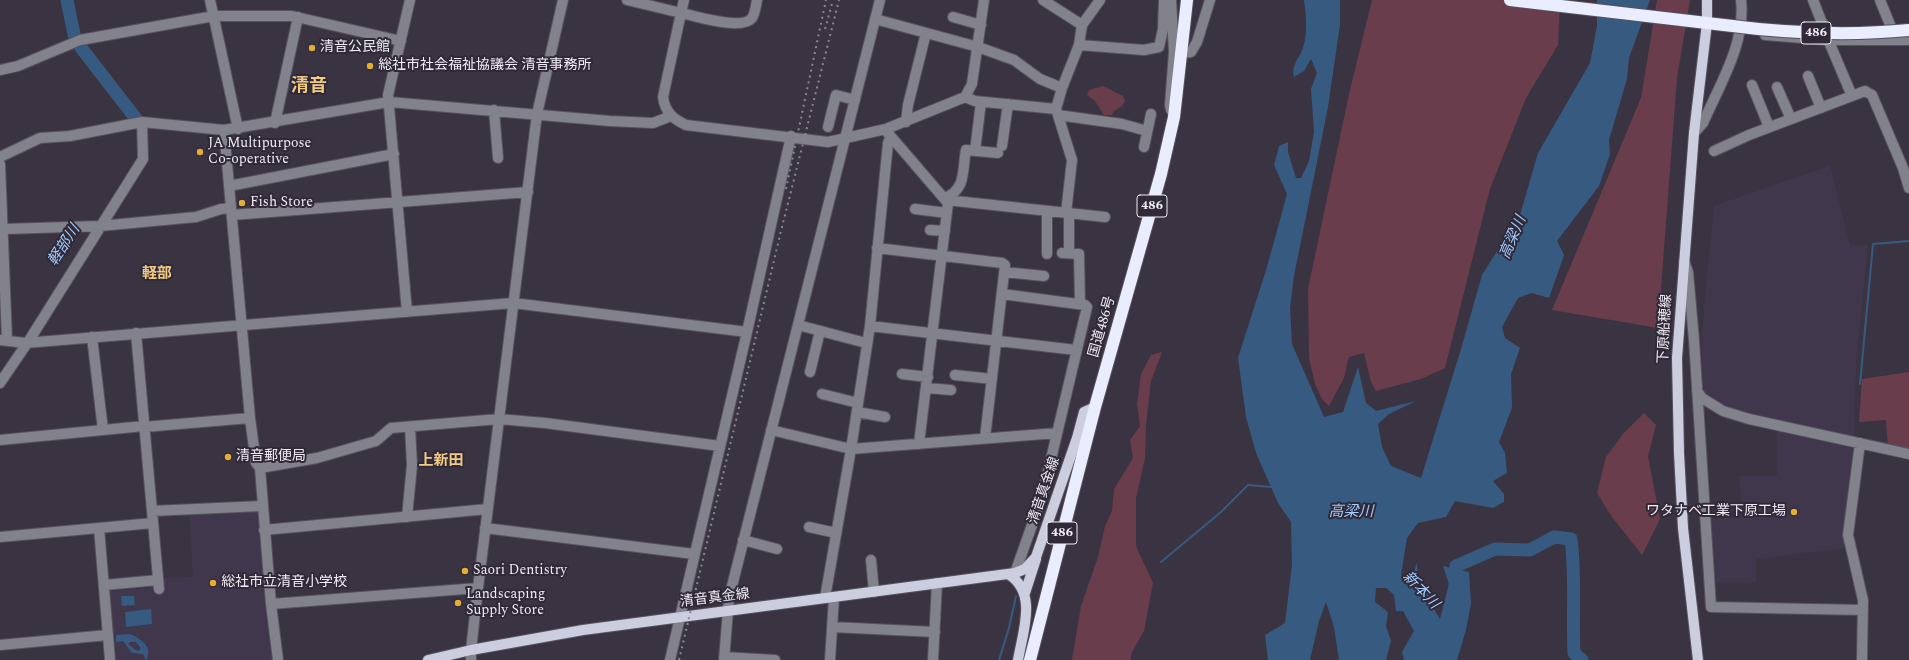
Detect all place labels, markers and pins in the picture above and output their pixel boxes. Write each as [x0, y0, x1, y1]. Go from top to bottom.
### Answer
place label: 清音公民館 [320, 40, 390, 56]
marker: 清音公民館 [307, 43, 317, 53]
place label: 総社市社会福祉協議会 清音事務所 [378, 58, 591, 74]
marker: 総社市社会福祉協議会 清音事務所 [365, 61, 375, 71]
place label: JA Multipurpose Co-operative [208, 136, 311, 168]
marker: JA Multipurpose Co-operative [195, 147, 205, 157]
place label: Fish Store [250, 195, 313, 211]
marker: Fish Store [237, 198, 247, 208]
place label: 清音郵便局 [236, 449, 306, 465]
marker: 清音郵便局 [223, 452, 233, 462]
place label: ワタナベ工業下原工場 [1646, 504, 1786, 520]
marker: ワタナベ工業下原工場 [1789, 507, 1799, 517]
place label: Saori Dentistry [473, 563, 567, 579]
marker: Saori Dentistry [460, 566, 470, 576]
place label: 総社市立清音小学校 [221, 575, 347, 591]
marker: 総社市立清音小学校 [208, 578, 218, 588]
place label: Landscaping Supply Store [466, 587, 545, 620]
marker: Landscaping Supply Store [453, 598, 463, 608]

